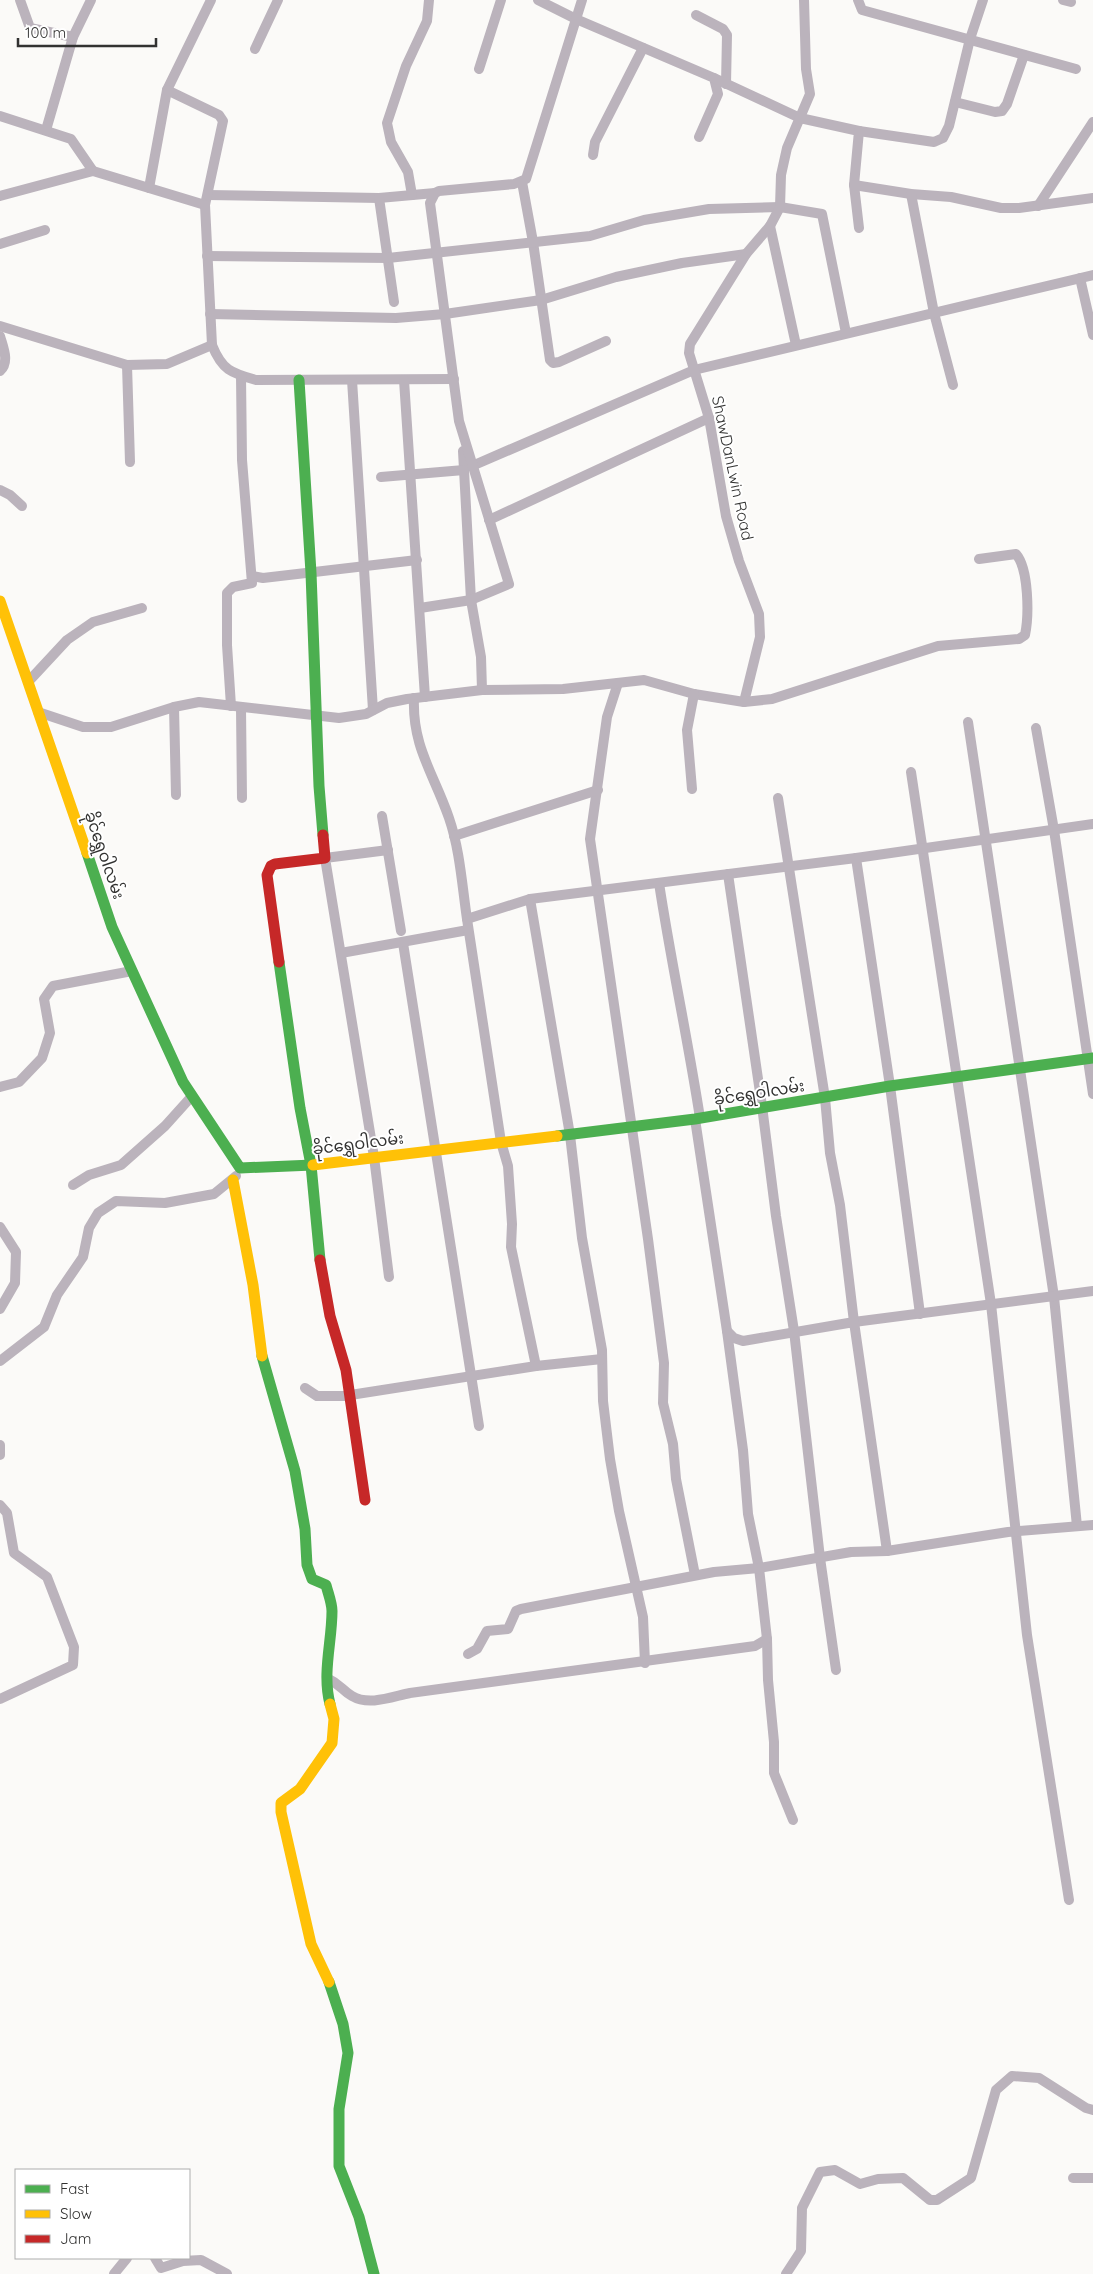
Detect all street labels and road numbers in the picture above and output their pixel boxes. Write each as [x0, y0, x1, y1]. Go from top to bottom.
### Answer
street label: ShawDanLwin Road [708, 394, 758, 542]
street label: ခိုင်ရွှေဝါလမ်း [76, 808, 130, 903]
street label: ခိုင်ရွှေဝါလမ်း [712, 1074, 807, 1114]
street label: ခိုင်ရွှေဝါလမ်း [311, 1127, 405, 1163]

